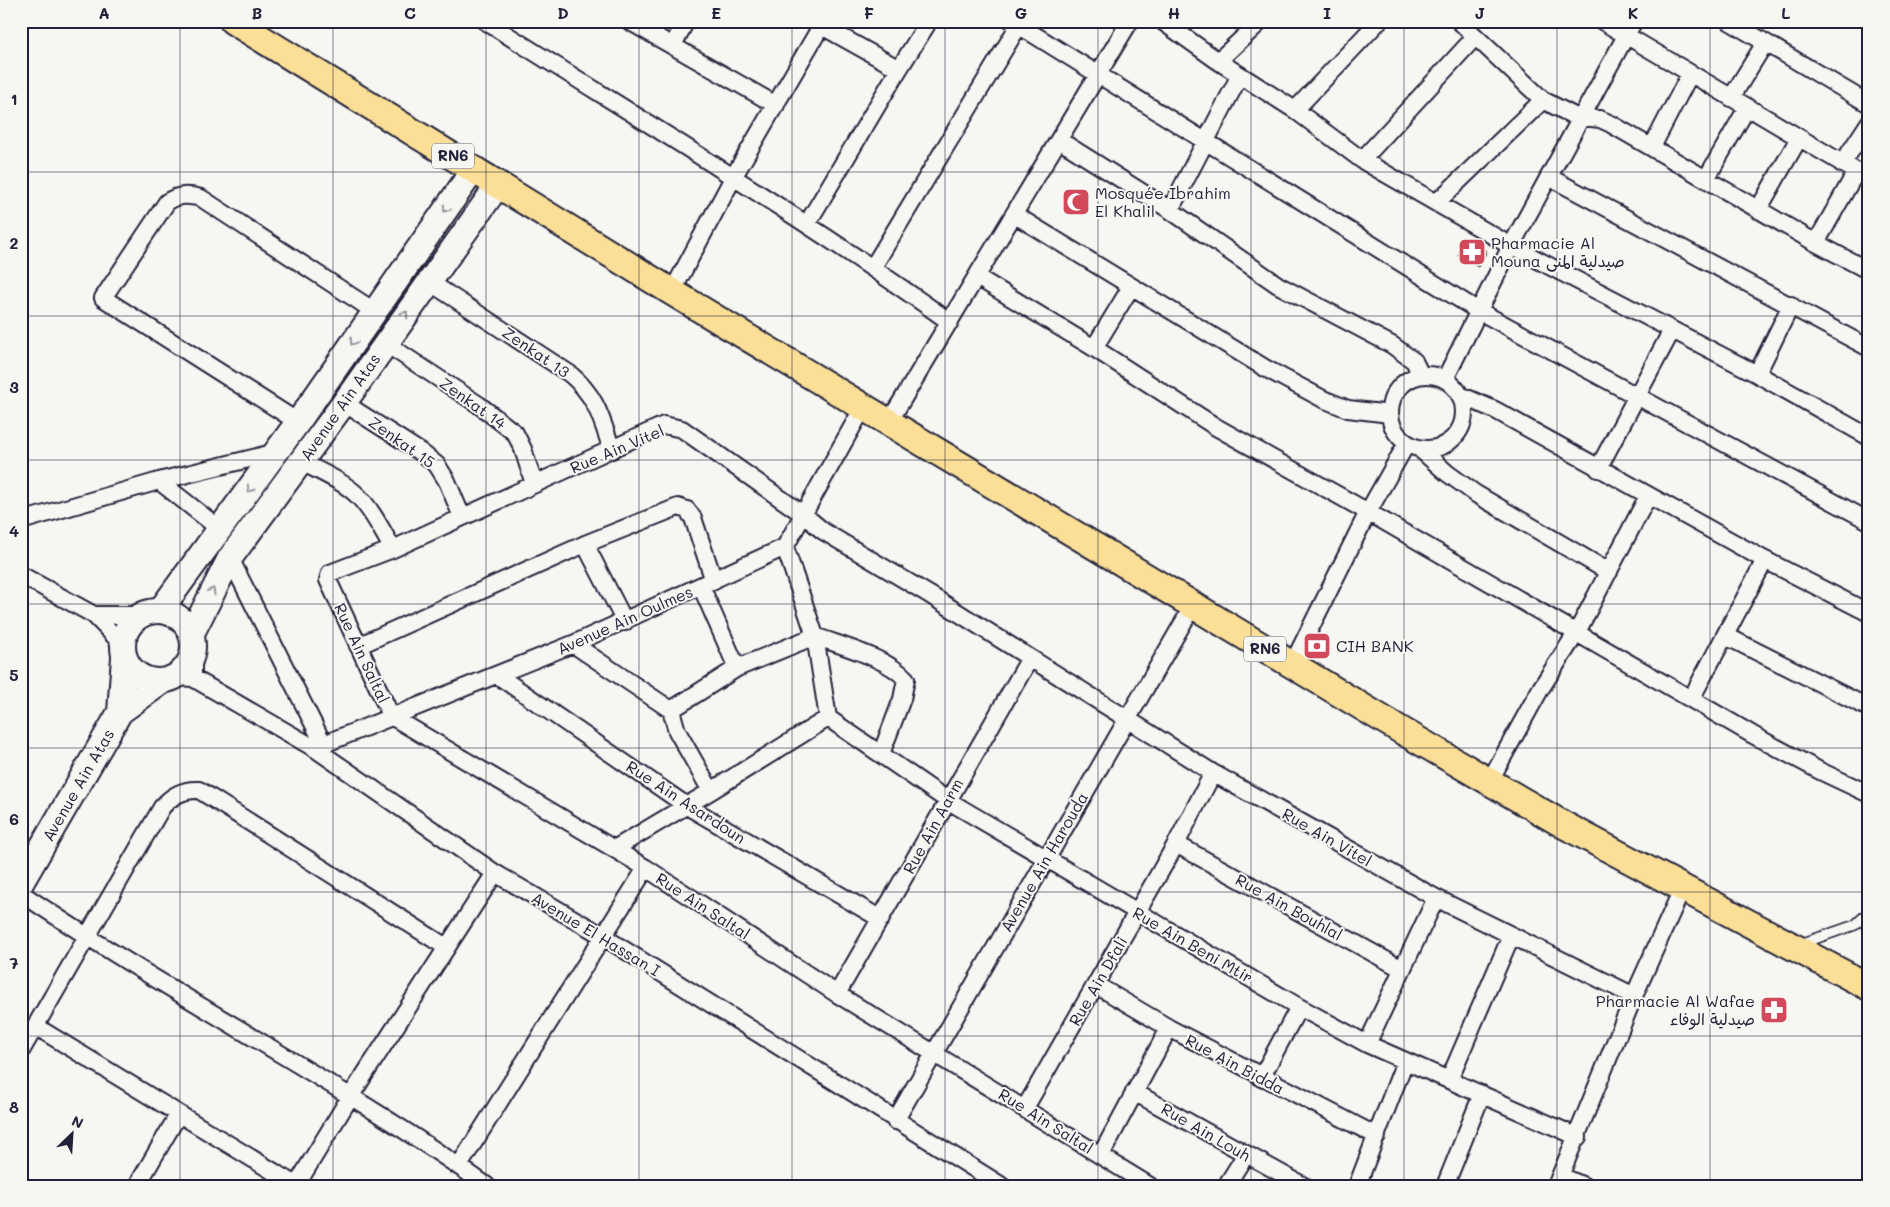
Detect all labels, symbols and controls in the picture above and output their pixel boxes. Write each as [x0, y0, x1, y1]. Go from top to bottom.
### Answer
text: A [98, 2, 110, 23]
text: B [252, 2, 262, 23]
text: C [404, 2, 416, 23]
text: D [557, 2, 569, 23]
text: E [711, 2, 721, 23]
text: F [864, 2, 874, 23]
text: G [1015, 2, 1027, 23]
text: H [1168, 2, 1180, 23]
text: I [1323, 2, 1331, 23]
text: J [1475, 2, 1485, 23]
text: K [1628, 2, 1638, 23]
text: L [1781, 2, 1791, 23]
text: 1 [10, 88, 18, 109]
road number: RN6 [432, 144, 474, 168]
place label: Mosquée Ibrahim El Khalil [1095, 182, 1231, 221]
mosque icon: Mosquée Ibrahim El Khalil [1061, 187, 1091, 217]
one-way arrow [443, 203, 452, 213]
text: 2 [10, 232, 19, 253]
place label: Pharmacie Al Mouna صيدلية المنى [1491, 232, 1625, 272]
pharmacy icon: Pharmacie Al Mouna صيدلية المنى [1457, 237, 1487, 267]
one-way arrow [399, 311, 408, 320]
street label: Zenkat 13 [499, 321, 574, 382]
one-way arrow [350, 336, 359, 346]
street label: Avenue Ain Atas [295, 349, 384, 464]
street label: Zenkat 14 [436, 372, 511, 434]
text: 3 [9, 376, 19, 397]
street label: Zenkat 15 [365, 411, 440, 472]
street label: Rue Ain Vitel [567, 419, 667, 478]
one-way arrow [247, 484, 256, 493]
text: 4 [9, 520, 19, 541]
street label: Avenue Ain Oulmes [554, 580, 696, 659]
one-way arrow [206, 587, 216, 596]
street label: Rue Ain Saltal [330, 599, 395, 706]
bank icon: CIH BANK [1302, 631, 1332, 661]
place label: CIH BANK [1336, 635, 1414, 656]
road number: RN6 [1244, 636, 1286, 662]
text: 5 [9, 664, 19, 685]
street label: Avenue Ain Atas [37, 725, 118, 845]
street label: Rue Ain Asardoun [623, 755, 750, 848]
street label: Rue Ain Aarm [898, 774, 967, 877]
street label: Avenue Ain Harouda [995, 788, 1092, 936]
street label: Rue Ain Vitel [1279, 802, 1376, 871]
text: 6 [9, 808, 19, 829]
street label: Rue Ain Saltal [652, 867, 754, 944]
street label: Rue Ain Bouhlal [1232, 868, 1346, 945]
street label: Avenue El Hassan I [528, 887, 665, 980]
street label: Rue Ain Beni Mtir [1129, 902, 1257, 988]
street label: Rue Ain Dfali [1063, 932, 1132, 1029]
text: 7 [10, 952, 19, 973]
place label: Pharmacie Al Wafae صيدلية الوفاء [1596, 990, 1755, 1030]
pharmacy icon: Pharmacie Al Wafae صيدلية الوفاء [1759, 995, 1789, 1025]
street label: Rue Ain Bidda [1182, 1029, 1288, 1098]
street label: Rue Ain Saltal [995, 1083, 1098, 1158]
text: 8 [9, 1096, 19, 1117]
street label: Rue Ain Louh [1158, 1098, 1255, 1166]
north arrow [48, 1110, 98, 1160]
text: N [69, 1111, 87, 1133]

